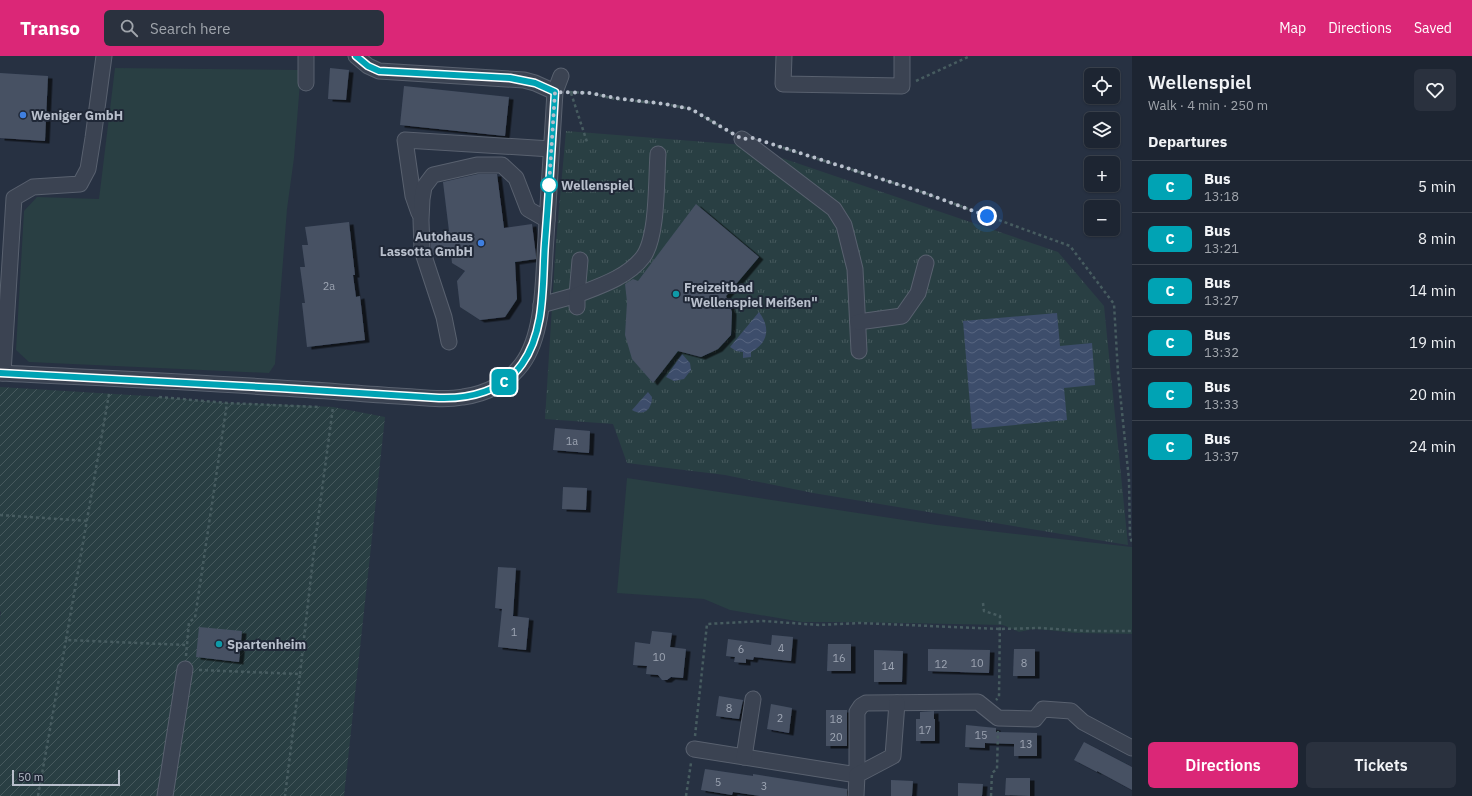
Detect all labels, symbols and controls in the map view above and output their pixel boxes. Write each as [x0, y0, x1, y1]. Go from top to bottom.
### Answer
search box [104, 10, 384, 46]
text: Transo [20, 16, 80, 40]
icon: search [118, 17, 140, 39]
text: Search here [150, 19, 231, 38]
text: Map [1279, 19, 1306, 37]
text: Directions [1328, 19, 1392, 37]
text: Saved [1414, 19, 1452, 37]
map controls [1084, 68, 1120, 236]
button: locate [1084, 68, 1120, 104]
button: heart [1414, 69, 1456, 111]
text: Wellenspiel [1148, 70, 1251, 94]
text: Walk · 4 min · 250 m [1148, 97, 1268, 114]
place label: Weniger GmbH [31, 107, 123, 124]
marker: Weniger GmbH [18, 110, 28, 120]
button: layers [1084, 112, 1120, 148]
text: Departures [1148, 132, 1227, 151]
button: + [1084, 156, 1120, 192]
text: Bus [1204, 169, 1231, 188]
marker: Wellenspiel [540, 176, 558, 194]
place label: Wellenspiel [561, 177, 633, 194]
text: 5 min [1418, 177, 1456, 196]
text: C [1165, 178, 1175, 196]
text: 13:18 [1204, 188, 1239, 205]
button: − [1084, 200, 1120, 236]
your location [977, 206, 997, 226]
text: Bus [1204, 221, 1231, 240]
place label: Autohaus Lassotta GmbH [380, 228, 473, 260]
text: 8 min [1418, 229, 1456, 248]
text: C [1165, 230, 1175, 248]
marker: Autohaus Lassotta GmbH [476, 238, 486, 248]
text: 13:21 [1204, 240, 1239, 257]
text: Bus [1204, 273, 1231, 292]
house number: 2a [323, 279, 335, 293]
place label: Freizeitbad "Wellenspiel Meißen" [684, 279, 818, 311]
text: 14 min [1409, 281, 1456, 300]
text: C [1165, 282, 1175, 300]
marker: Freizeitbad "Wellenspiel Meißen" [671, 289, 681, 299]
text: 13:27 [1204, 292, 1239, 309]
text: Bus [1204, 325, 1231, 344]
text: 19 min [1409, 333, 1456, 352]
text: C [1165, 334, 1175, 352]
text: 13:32 [1204, 344, 1239, 361]
line badge: C [491, 369, 517, 395]
text: C [499, 373, 509, 391]
text: Bus [1204, 377, 1231, 396]
text: 20 min [1409, 385, 1456, 404]
text: C [1165, 386, 1175, 404]
text: 13:33 [1204, 396, 1239, 413]
text: Bus [1204, 429, 1231, 448]
house number: 1a [566, 434, 578, 448]
text: 24 min [1409, 437, 1456, 456]
text: C [1165, 438, 1175, 456]
text: 13:37 [1204, 448, 1239, 465]
house number: 1 [511, 625, 518, 639]
place label: Spartenheim [227, 636, 306, 653]
marker: Spartenheim [214, 639, 224, 649]
house number: 4 [778, 641, 785, 655]
house number: 6 [738, 642, 744, 656]
house number: 10 [652, 650, 666, 664]
house number: 16 [832, 651, 846, 665]
house number: 10 [970, 656, 984, 670]
house number: 8 [1021, 656, 1027, 670]
house number: 12 [934, 657, 948, 671]
house number: 14 [881, 659, 895, 673]
house number: 8 [726, 701, 732, 715]
house number: 2 [777, 711, 783, 725]
house number: 18 [829, 712, 843, 726]
house number: 17 [918, 723, 932, 737]
house number: 15 [974, 728, 988, 742]
house number: 20 [829, 730, 843, 744]
house number: 13 [1019, 737, 1033, 751]
button: Directions [1148, 742, 1298, 788]
button: Tickets [1306, 742, 1456, 788]
scale bar [12, 768, 120, 787]
text: 50 m [18, 770, 43, 784]
house number: 5 [715, 775, 721, 789]
house number: 3 [761, 779, 767, 793]

